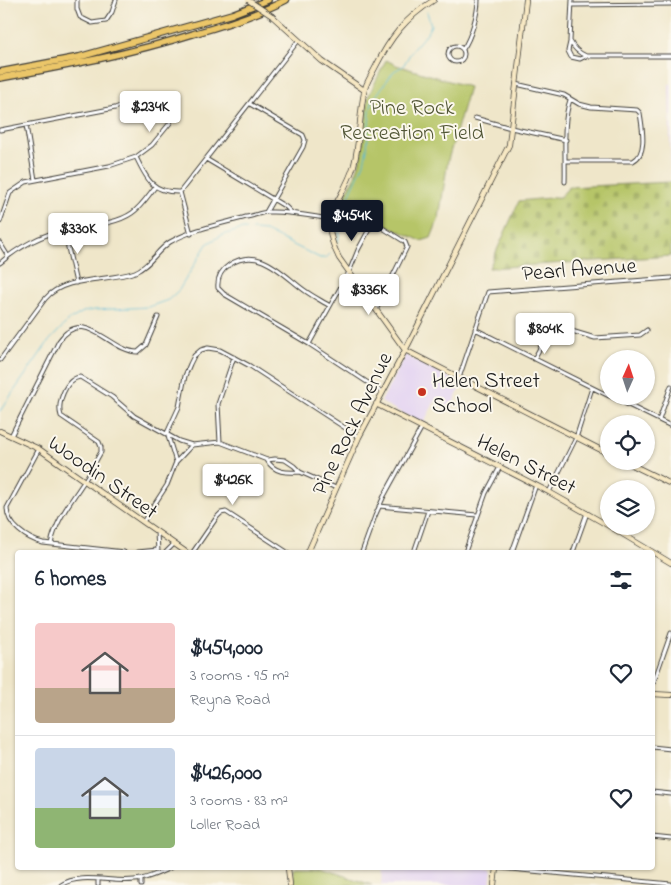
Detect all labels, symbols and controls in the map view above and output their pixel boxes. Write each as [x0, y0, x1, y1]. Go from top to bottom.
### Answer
pin: $234K [115, 90, 185, 133]
park label: Pine Rock Recreation Field [340, 93, 484, 150]
text: $234K [131, 95, 169, 119]
pin: $454K [317, 200, 387, 242]
text: $454K [332, 204, 372, 228]
pin: $330K [43, 212, 113, 255]
text: $330K [59, 217, 97, 241]
street label: Pearl Avenue [521, 251, 638, 291]
pin: $336K [334, 274, 404, 316]
text: $336K [350, 278, 388, 302]
pin: $804K [510, 312, 580, 355]
text: $804K [527, 317, 563, 341]
street label: Pine Rock Avenue [305, 347, 402, 501]
north arrow [600, 350, 655, 405]
map controls [600, 350, 655, 535]
place label: Helen Street School [432, 366, 541, 423]
marker: Helen Street School [416, 386, 428, 398]
button: locate [600, 415, 655, 470]
street label: Helen Street [470, 427, 582, 505]
street label: Woodin Street [41, 429, 164, 529]
pin: $426K [198, 464, 268, 506]
text: $426K [213, 468, 253, 492]
button: layers [600, 480, 655, 535]
text: 6 homes [35, 565, 107, 595]
icon: filters [607, 566, 635, 594]
text: $454,000 [190, 634, 263, 664]
icon: home [75, 643, 135, 703]
icon: heart [607, 659, 635, 687]
text: 3 rooms · 95 m² [190, 664, 289, 688]
text: Reyna Road [190, 688, 270, 712]
text: $426,000 [190, 759, 262, 789]
icon: home [75, 768, 135, 828]
icon: heart [607, 784, 635, 812]
text: 3 rooms · 83 m² [190, 789, 288, 813]
text: Loller Road [190, 813, 260, 837]

